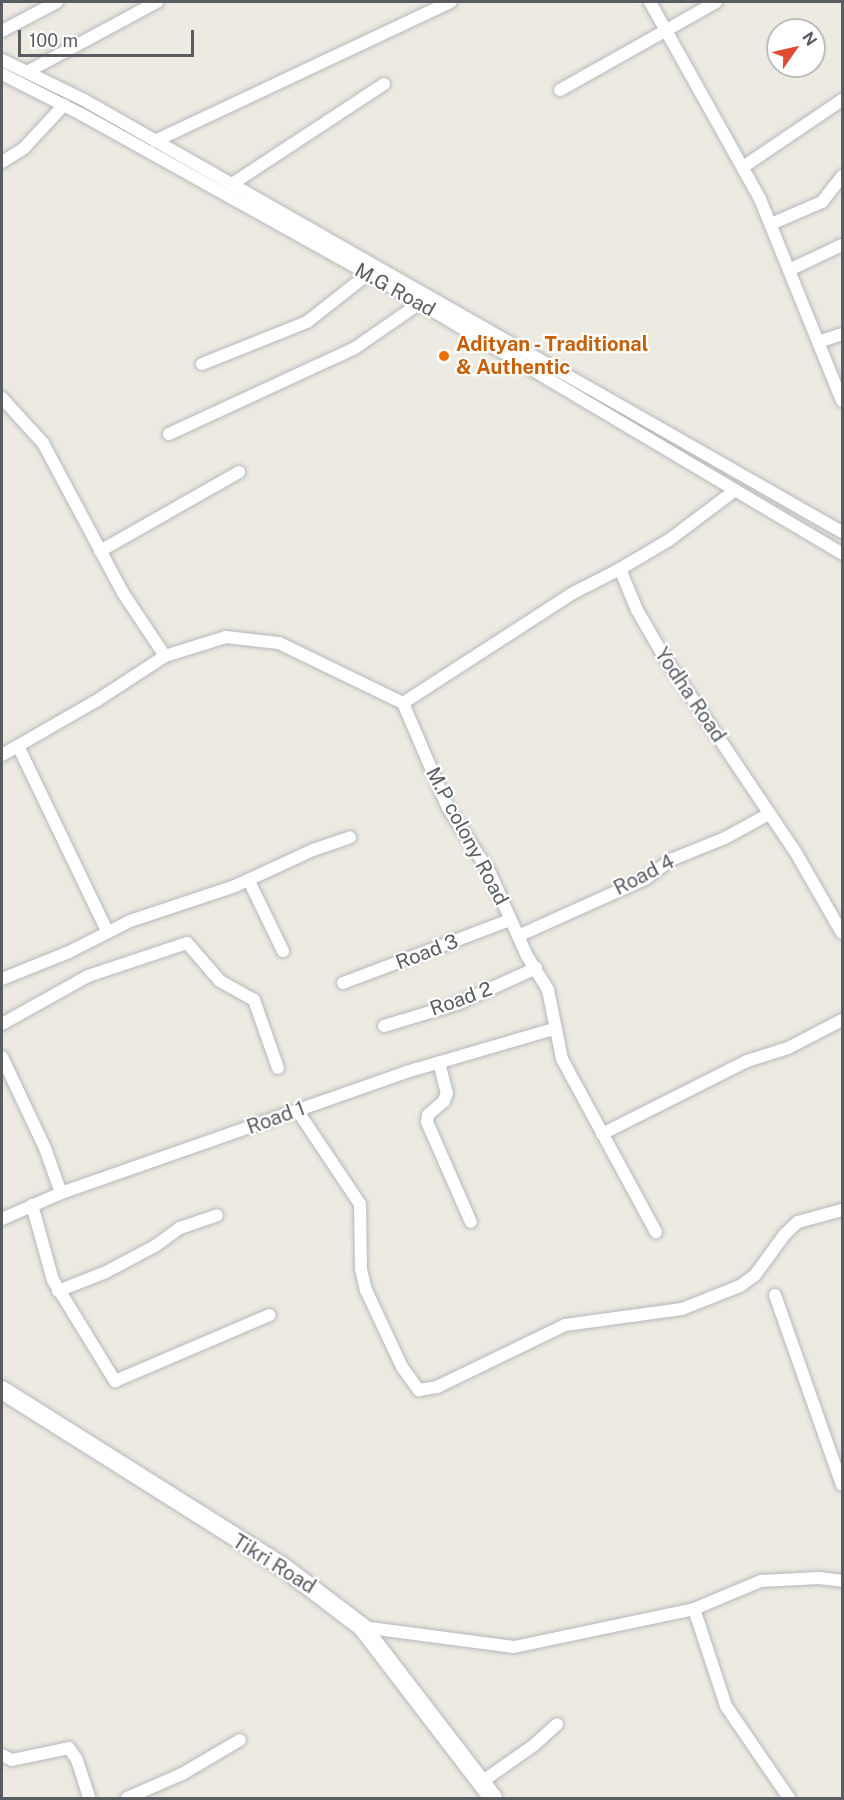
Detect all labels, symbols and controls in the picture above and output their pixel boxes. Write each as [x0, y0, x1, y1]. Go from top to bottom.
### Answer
scale bar [21, 18, 196, 56]
north arrow [766, 18, 826, 78]
text: N [798, 28, 821, 49]
text: 100 m [29, 30, 78, 51]
street label: M.G Road [351, 258, 439, 322]
place label: Adityan - Traditional & Authentic [456, 332, 651, 379]
marker: Adityan - Traditional & Authentic [437, 349, 451, 363]
street label: Yodha Road [650, 643, 730, 747]
street label: M.P colony Road [420, 763, 514, 909]
street label: Road 4 [610, 850, 678, 900]
street label: Road 3 [392, 929, 462, 975]
street label: Road 2 [427, 977, 495, 1021]
street label: Road 1 [244, 1096, 308, 1140]
street label: Tikri Road [228, 1529, 320, 1599]

